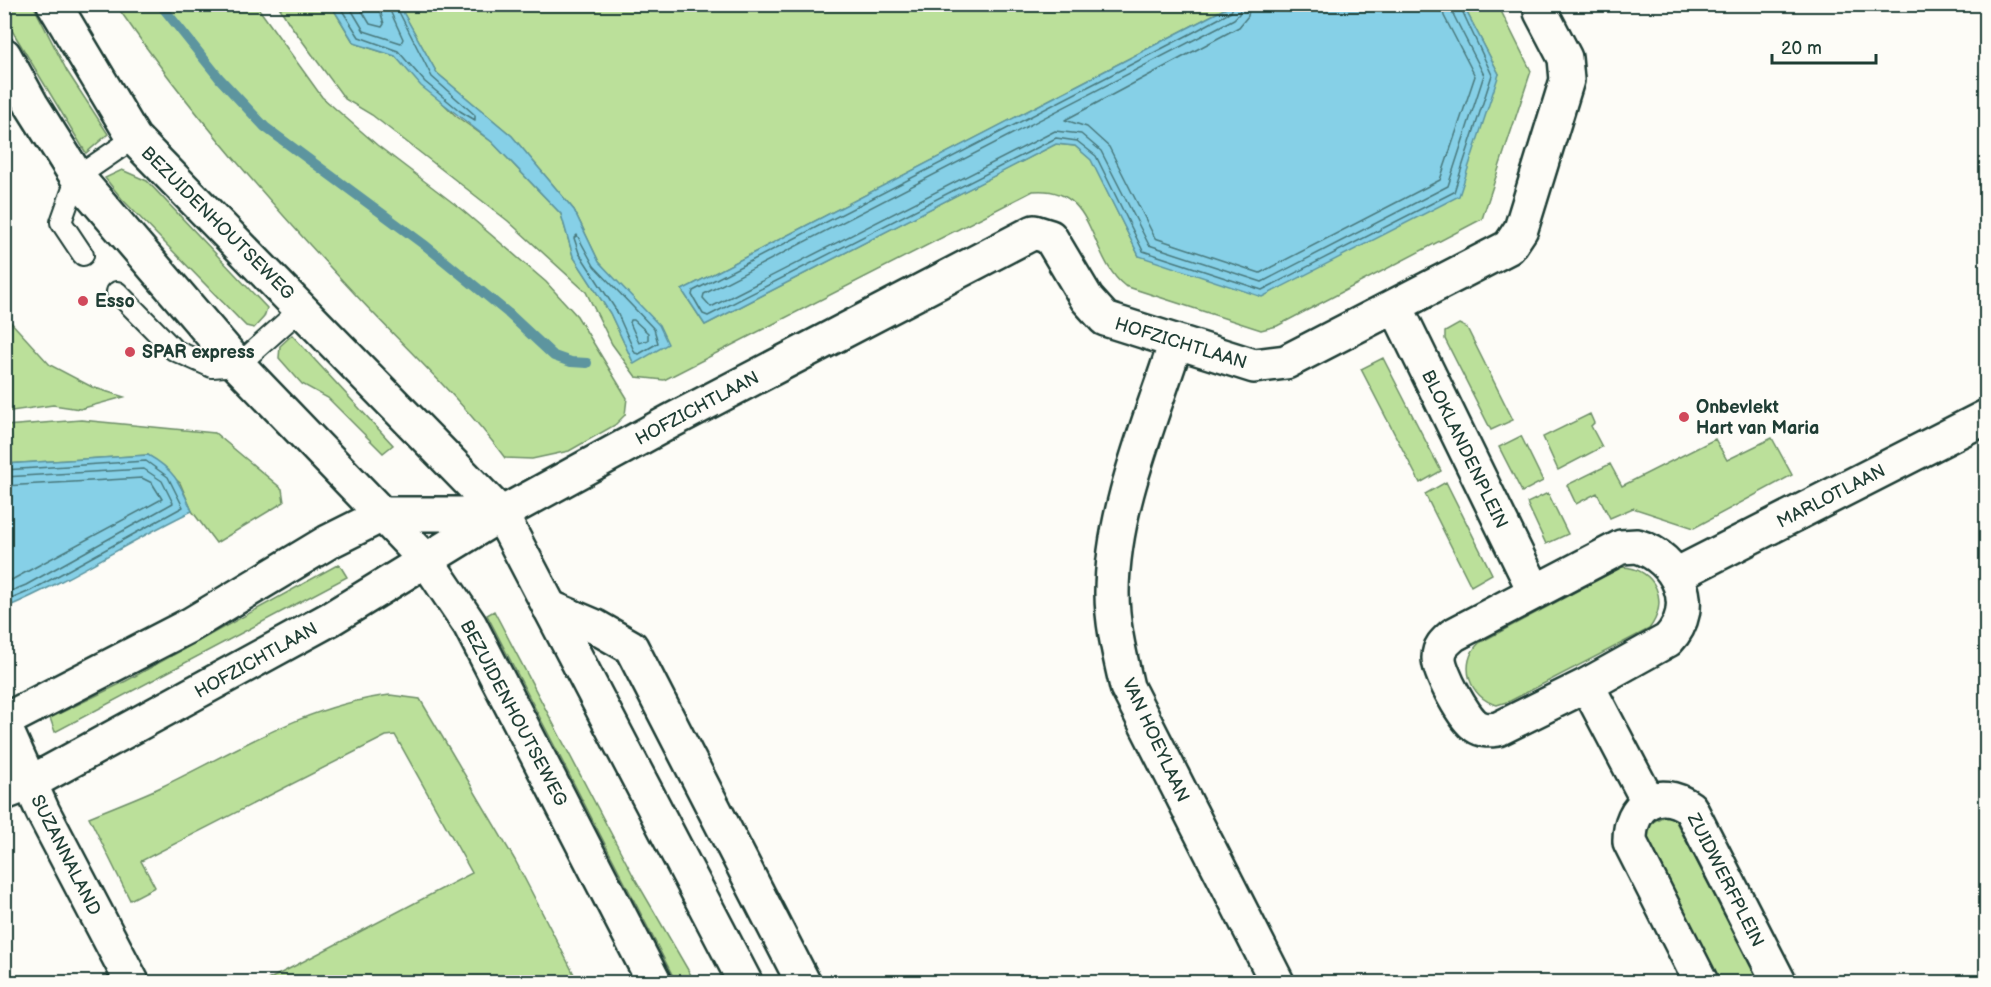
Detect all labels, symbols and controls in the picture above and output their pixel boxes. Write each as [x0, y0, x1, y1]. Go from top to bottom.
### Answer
scale bar [1772, 27, 1876, 65]
text: 20 m [1781, 38, 1822, 59]
street label: BEZUIDENHOUTSEWEG [137, 143, 298, 304]
place label: Esso [95, 291, 135, 312]
marker: Esso [76, 294, 90, 308]
street label: HOFZICHTLAAN [1112, 313, 1249, 374]
place label: SPAR express [142, 342, 255, 363]
marker: SPAR express [123, 345, 137, 359]
street label: HOFZICHTLAAN [632, 367, 763, 450]
street label: BLOKLANDENPLEIN [1417, 367, 1512, 532]
place label: Onbevlekt Hart van Maria [1696, 397, 1819, 439]
marker: Onbevlekt Hart van Maria [1677, 410, 1691, 424]
street label: MARLOTLAAN [1774, 460, 1889, 533]
street label: BEZUIDENHOUTSEWEG [456, 617, 572, 810]
street label: HOFZICHTLAAN [191, 618, 321, 703]
street label: VAN HOEYLAAN [1118, 675, 1193, 805]
street label: SUZANNALAND [26, 792, 105, 919]
street label: ZUIDWERFPLEIN [1682, 809, 1768, 950]

